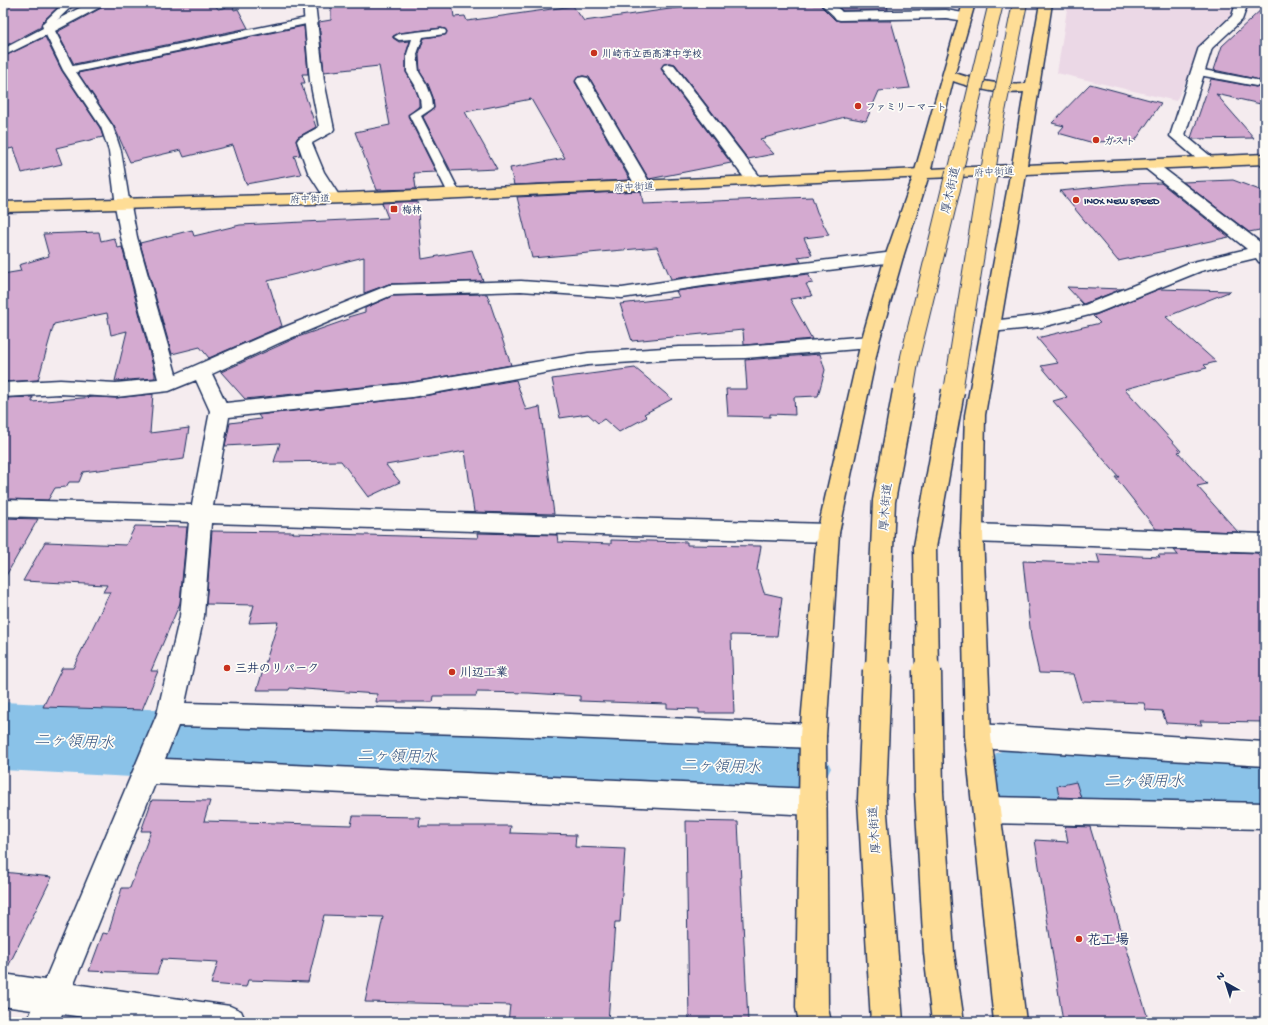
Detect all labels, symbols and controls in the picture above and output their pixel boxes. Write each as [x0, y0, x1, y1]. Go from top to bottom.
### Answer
marker: 川崎市立西高津中学校 [589, 48, 599, 58]
place label: 川崎市立西高津中学校 [602, 49, 702, 61]
marker: ファミリーマート [853, 101, 863, 111]
place label: ファミリーマート [866, 102, 946, 114]
marker: ガスト [1091, 135, 1101, 145]
place label: ガスト [1104, 136, 1135, 148]
street label: 厚木街道 [939, 165, 964, 215]
street label: 府中街道 [974, 166, 1014, 180]
street label: 府中街道 [614, 181, 654, 195]
street label: 府中街道 [290, 193, 330, 207]
marker: INOX NEW SPEED [1071, 195, 1081, 205]
place label: INOX NEW SPEED [1084, 196, 1160, 208]
marker: 梅林 [389, 204, 399, 214]
place label: 梅林 [402, 205, 422, 217]
street label: 厚木街道 [877, 483, 896, 532]
place label: 三井のリパーク [235, 662, 319, 677]
marker: 三井のリパーク [222, 663, 232, 673]
place label: 川辺工業 [460, 666, 508, 681]
marker: 川辺工業 [447, 667, 457, 677]
water label: 二ヶ領用水 [33, 731, 114, 755]
water label: 二ヶ領用水 [357, 747, 437, 769]
water label: 二ヶ領用水 [681, 757, 761, 779]
water label: 二ヶ領用水 [1104, 773, 1184, 793]
street label: 厚木街道 [866, 805, 885, 854]
place label: 花工場 [1087, 932, 1129, 950]
marker: 花工場 [1074, 934, 1084, 944]
north arrow [1206, 963, 1246, 1003]
text: N [1214, 970, 1228, 984]

